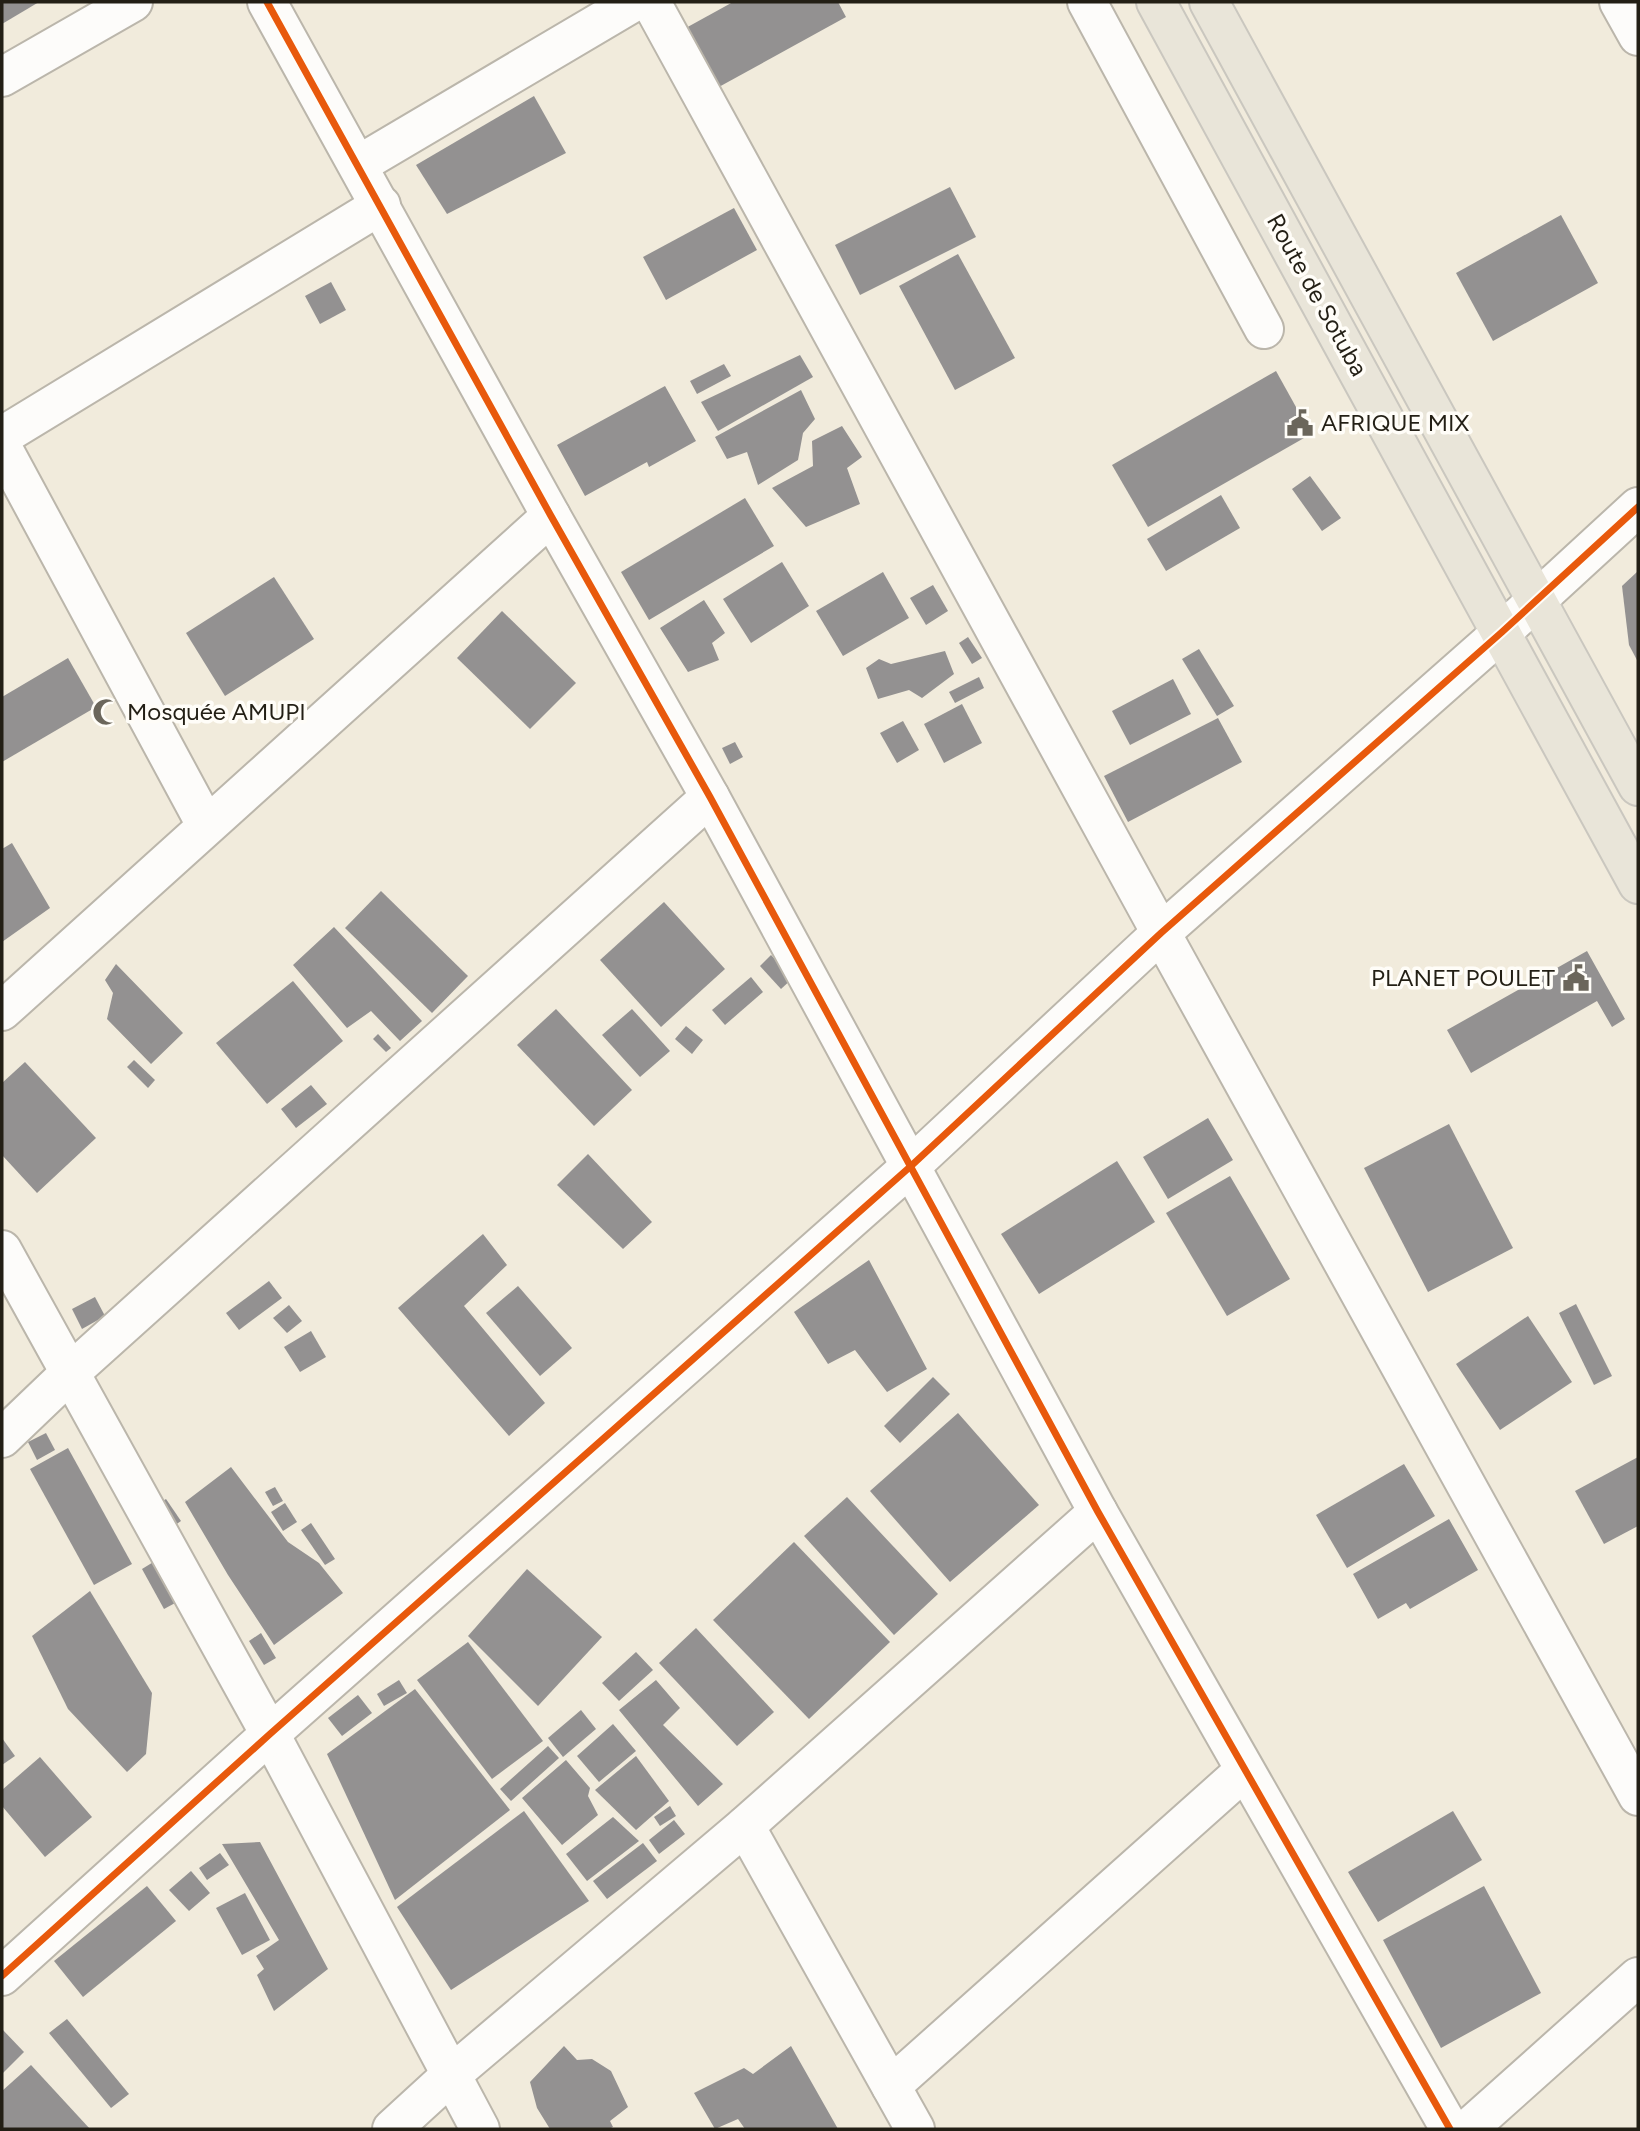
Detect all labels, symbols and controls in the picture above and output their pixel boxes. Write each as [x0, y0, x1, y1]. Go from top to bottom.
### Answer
street label: Route de Sotuba [1261, 209, 1374, 381]
public building icon: AFRIQUE MIX [1285, 408, 1315, 438]
place label: AFRIQUE MIX [1321, 408, 1469, 437]
mosque icon: Mosquée AMUPI [91, 697, 121, 727]
place label: Mosquée AMUPI [127, 697, 306, 726]
place label: PLANET POULET [1371, 963, 1555, 992]
public building icon: PLANET POULET [1561, 963, 1591, 993]

